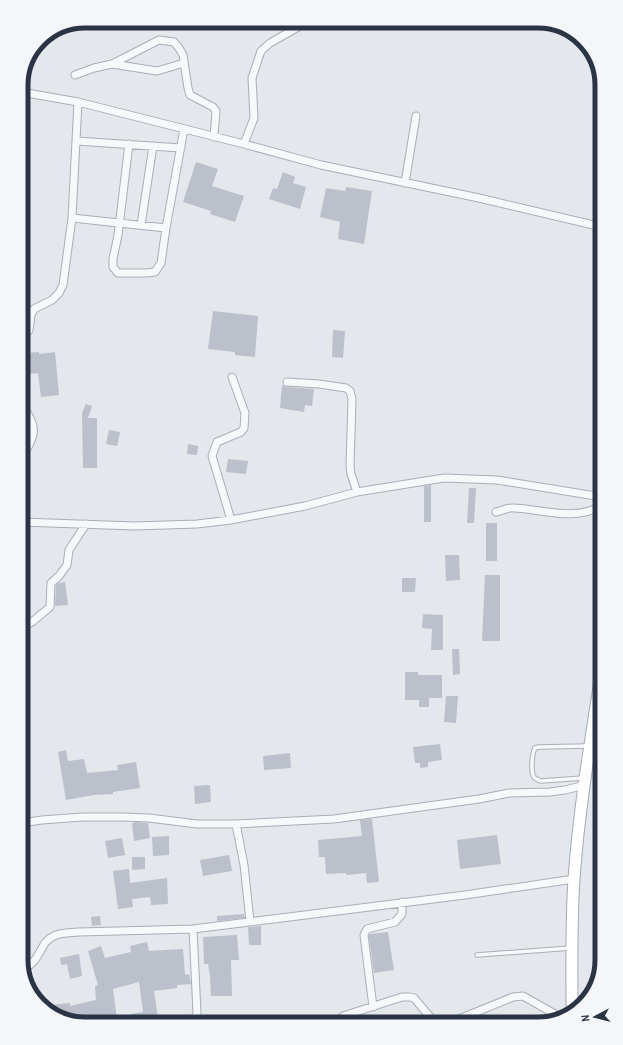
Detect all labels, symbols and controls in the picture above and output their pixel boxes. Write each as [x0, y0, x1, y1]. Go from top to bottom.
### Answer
north arrow [575, 997, 615, 1037]
text: N [578, 1014, 592, 1022]

